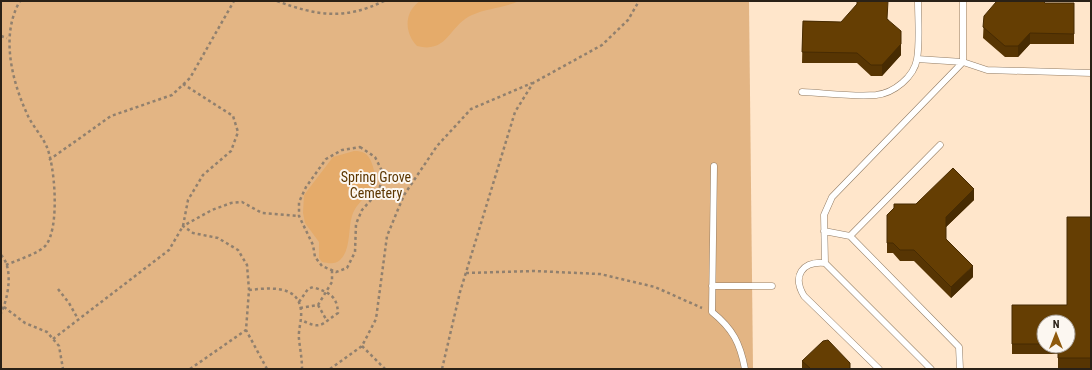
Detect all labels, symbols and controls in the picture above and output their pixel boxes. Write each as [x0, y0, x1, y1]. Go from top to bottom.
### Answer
park label: Spring Grove Cemetery [341, 169, 412, 201]
north arrow [1036, 314, 1076, 354]
text: N [1053, 318, 1060, 331]

